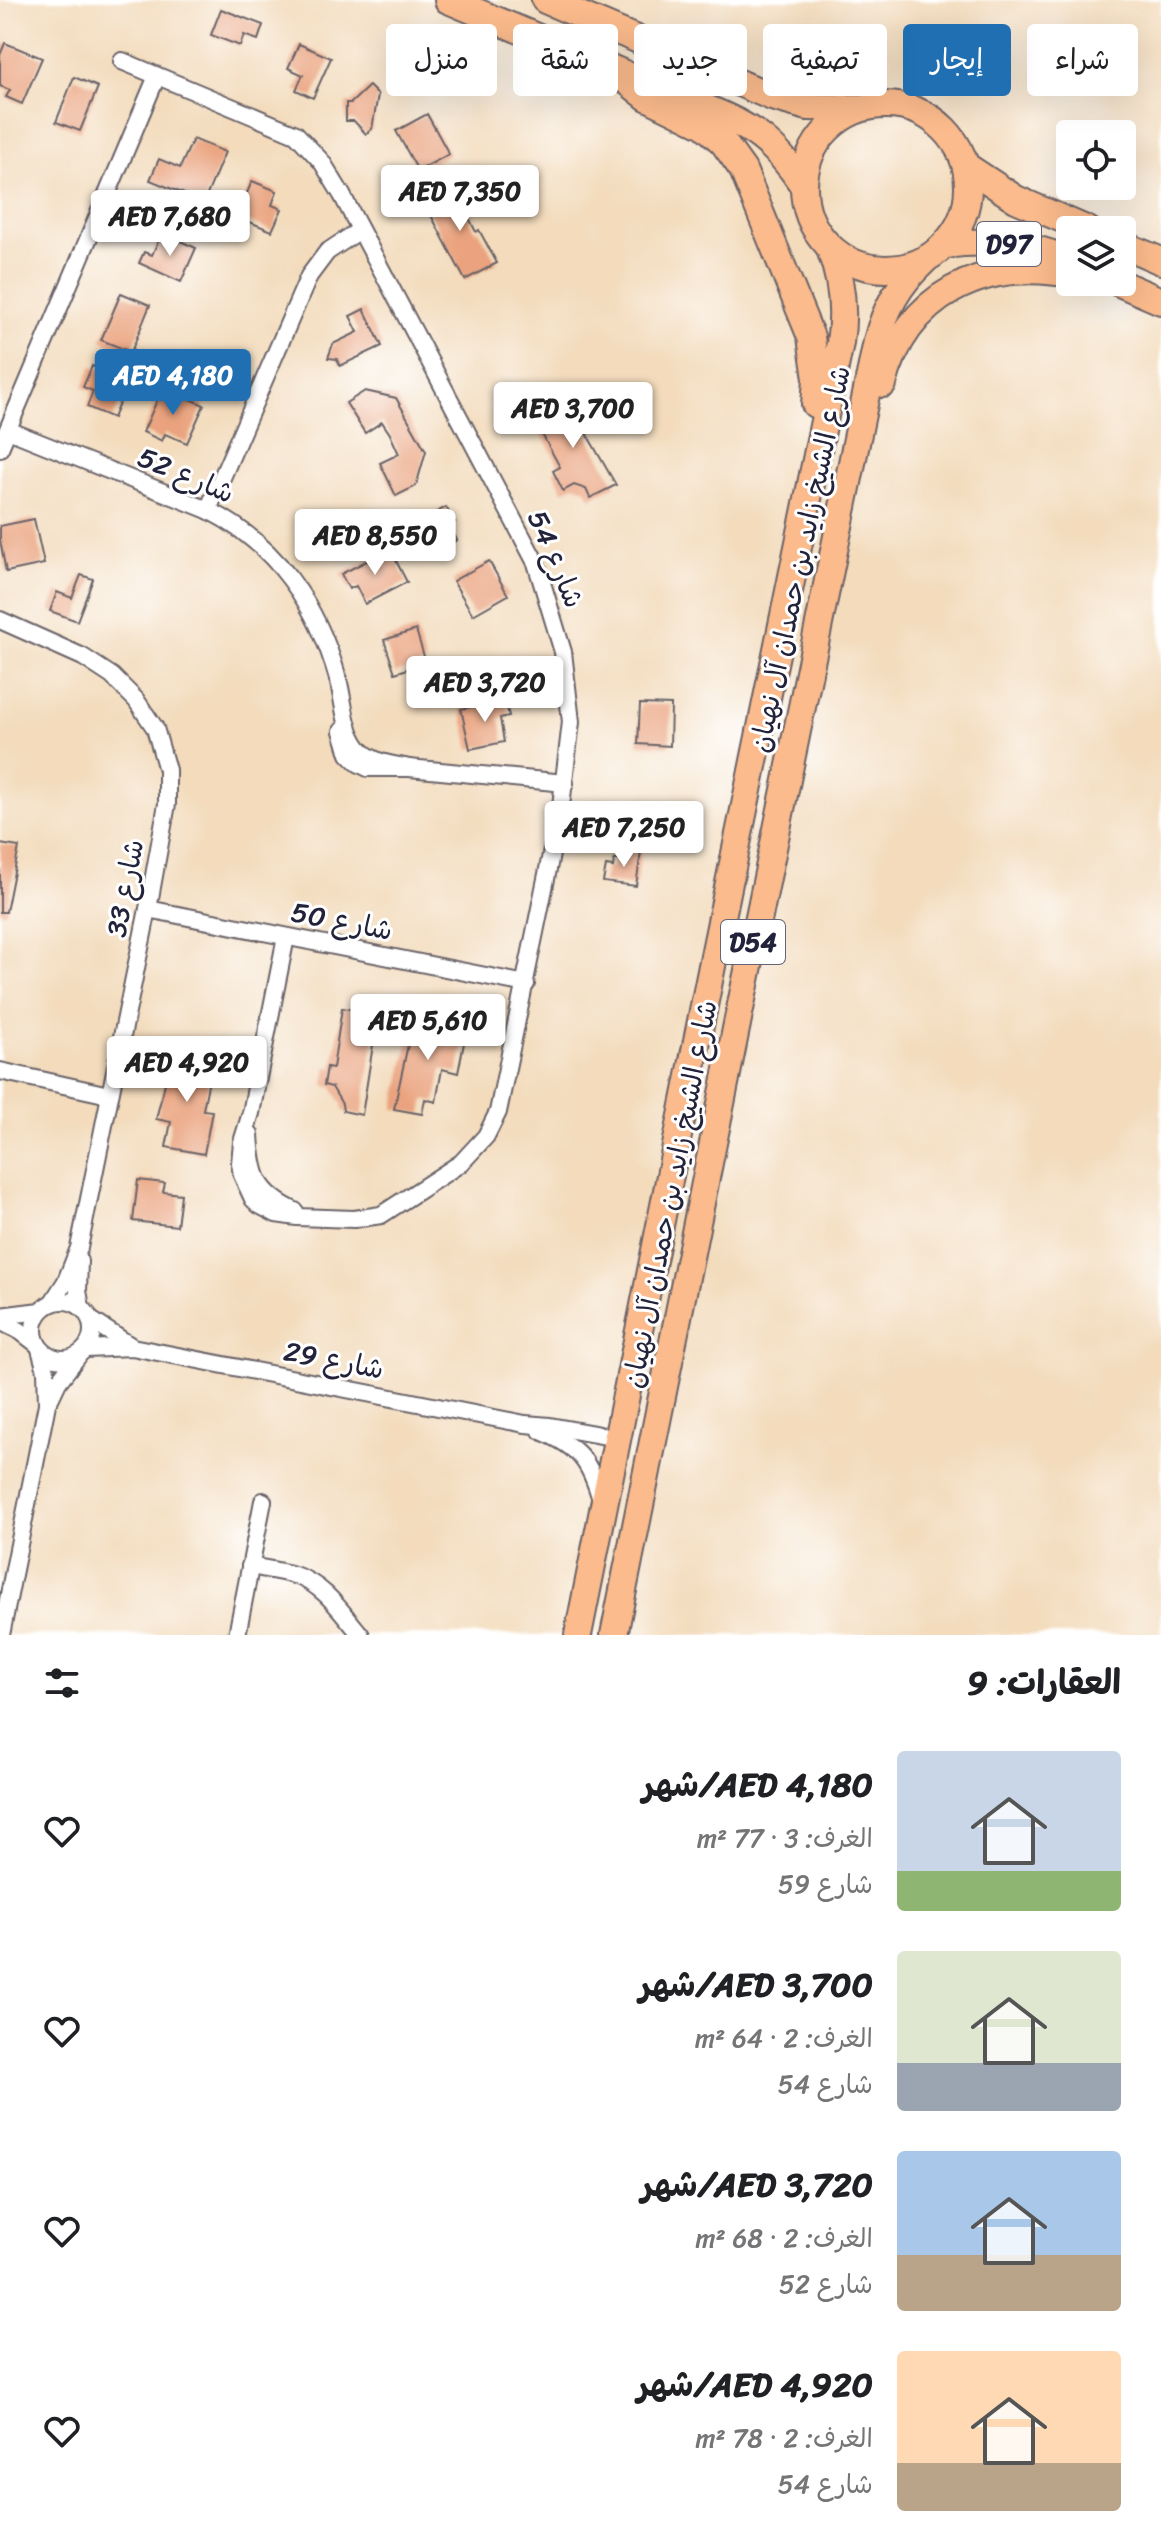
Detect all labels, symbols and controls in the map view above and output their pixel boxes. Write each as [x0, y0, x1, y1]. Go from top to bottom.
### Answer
chip: منزل [386, 24, 497, 96]
chip: شقة [513, 24, 618, 96]
chip: جديد [634, 24, 747, 96]
chip: تصفية [763, 24, 887, 96]
chip: إيجار [903, 24, 1011, 96]
chip: شراء [1027, 24, 1138, 96]
map controls [1056, 120, 1136, 296]
button: locate [1056, 120, 1136, 200]
pin: AED 7,350 [368, 165, 552, 233]
text: AED 7,350 [399, 168, 521, 214]
pin: AED 7,680 [78, 190, 262, 258]
text: AED 7,680 [109, 193, 231, 239]
button: layers [1056, 216, 1136, 296]
road number: D97 [977, 222, 1041, 266]
pin: AED 4,180 [81, 349, 265, 417]
text: AED 4,180 [113, 352, 233, 398]
street label: شارع الشيخ زايد بن حمدان آل نهيان [735, 361, 865, 757]
pin: AED 3,700 [481, 382, 665, 450]
text: AED 3,700 [512, 385, 634, 431]
street label: شارع 52 [130, 433, 242, 517]
street label: شارع 54 [513, 502, 599, 616]
pin: AED 8,550 [283, 509, 467, 577]
text: AED 8,550 [313, 512, 437, 558]
pin: AED 3,720 [393, 656, 577, 724]
text: AED 3,720 [424, 659, 546, 705]
pin: AED 7,250 [532, 801, 716, 869]
text: AED 7,250 [563, 804, 685, 850]
street label: شارع 33 [92, 835, 158, 941]
street label: شارع 50 [287, 887, 397, 955]
road number: D54 [721, 920, 785, 964]
pin: AED 5,610 [336, 994, 520, 1062]
street label: شارع الشيخ زايد بن حمدان آل نهيان [608, 996, 732, 1392]
text: AED 5,610 [368, 997, 488, 1043]
pin: AED 4,920 [95, 1036, 279, 1104]
text: AED 4,920 [125, 1039, 249, 1085]
street label: شارع 29 [280, 1326, 388, 1394]
text: العقارات: 9 [967, 1653, 1121, 1713]
icon: filters [40, 1661, 84, 1705]
text: AED 4,180/شهر [642, 1755, 873, 1815]
icon: home [961, 1783, 1057, 1879]
icon: heart [40, 1809, 84, 1853]
text: الغرف: 3 · 77 m² [697, 1815, 873, 1861]
text: شارع 59 [778, 1861, 873, 1907]
text: AED 3,700/شهر [639, 1955, 873, 2015]
icon: home [961, 1983, 1057, 2079]
icon: heart [40, 2009, 84, 2053]
text: الغرف: 2 · 64 m² [695, 2015, 873, 2061]
text: شارع 54 [778, 2061, 873, 2107]
text: AED 3,720/شهر [641, 2155, 873, 2215]
icon: home [961, 2183, 1057, 2279]
icon: heart [40, 2209, 84, 2253]
text: الغرف: 2 · 68 m² [696, 2215, 873, 2261]
text: شارع 52 [779, 2261, 873, 2307]
text: AED 4,920/شهر [637, 2355, 873, 2415]
icon: home [961, 2383, 1057, 2479]
icon: heart [40, 2409, 84, 2453]
text: الغرف: 2 · 78 m² [695, 2415, 873, 2461]
text: شارع 54 [778, 2461, 873, 2507]

